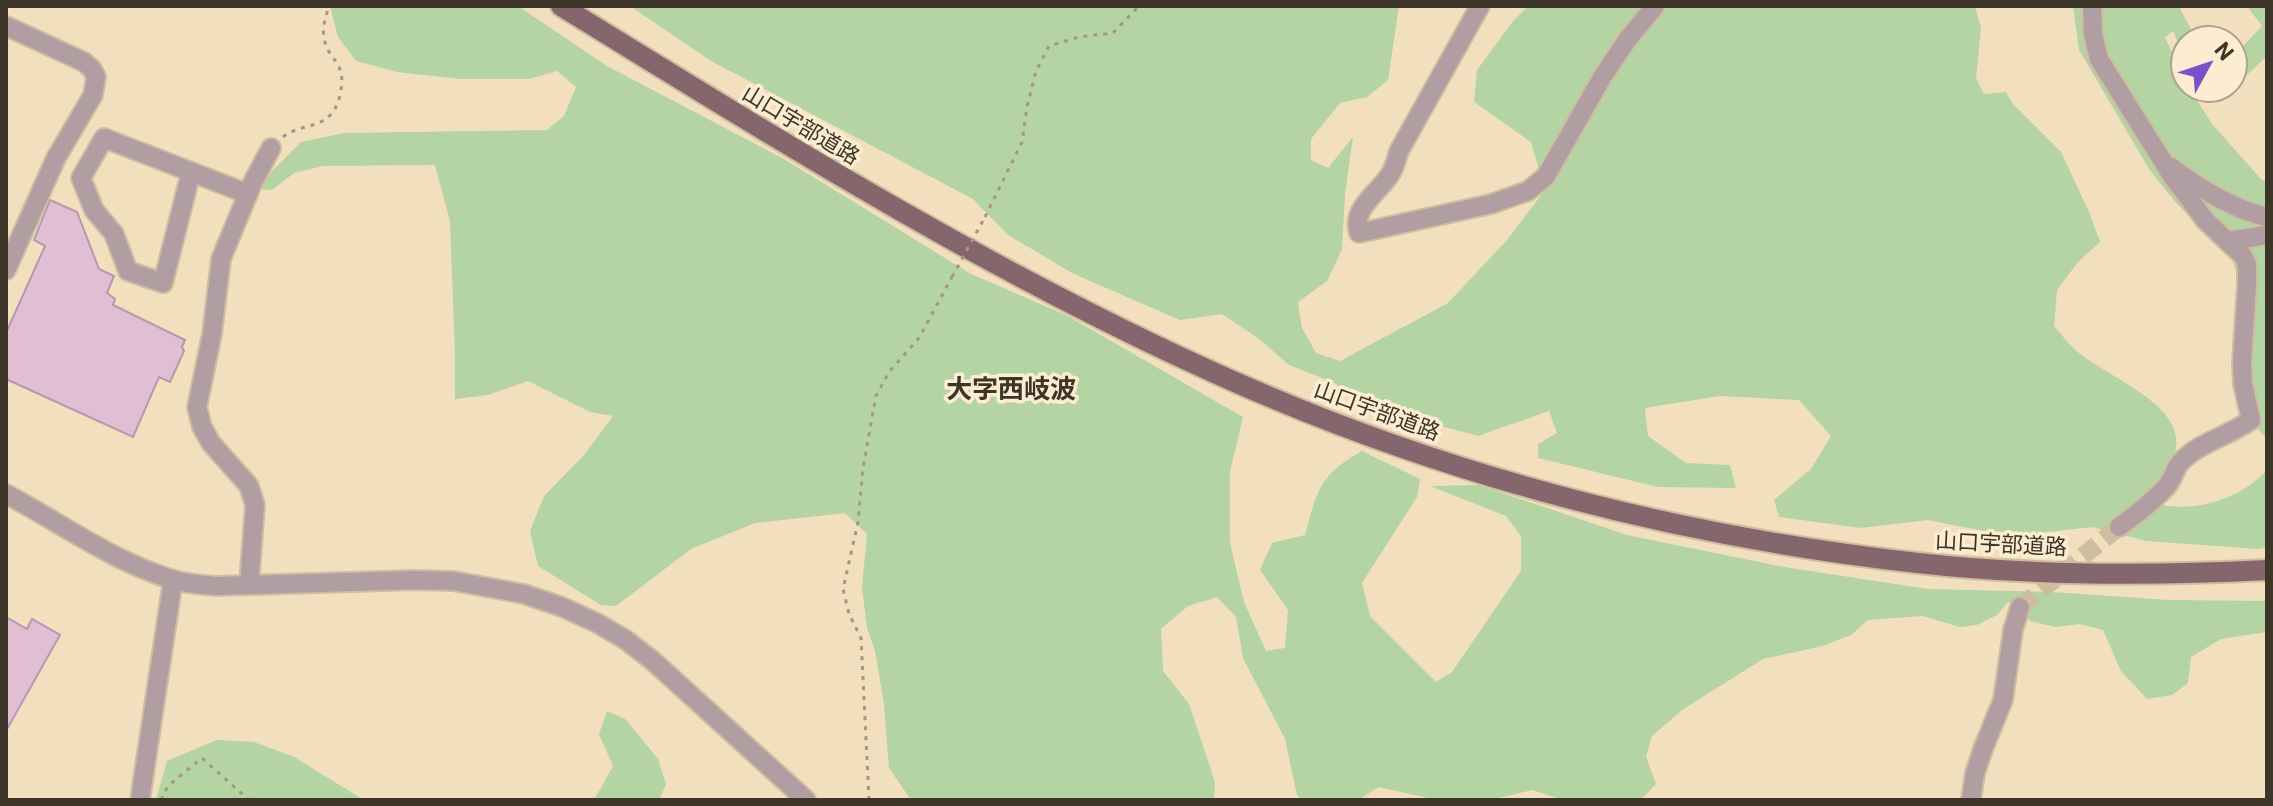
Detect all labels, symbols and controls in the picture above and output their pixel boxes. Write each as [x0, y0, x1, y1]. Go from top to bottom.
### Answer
north arrow [2169, 24, 2249, 104]
text: N [2209, 37, 2239, 65]
street label: 山口宇部道路 [738, 80, 864, 170]
district label: 大字西岐波 [946, 374, 1076, 404]
street label: 山口宇部道路 [1311, 377, 1443, 445]
street label: 山口宇部道路 [1934, 528, 2068, 560]

